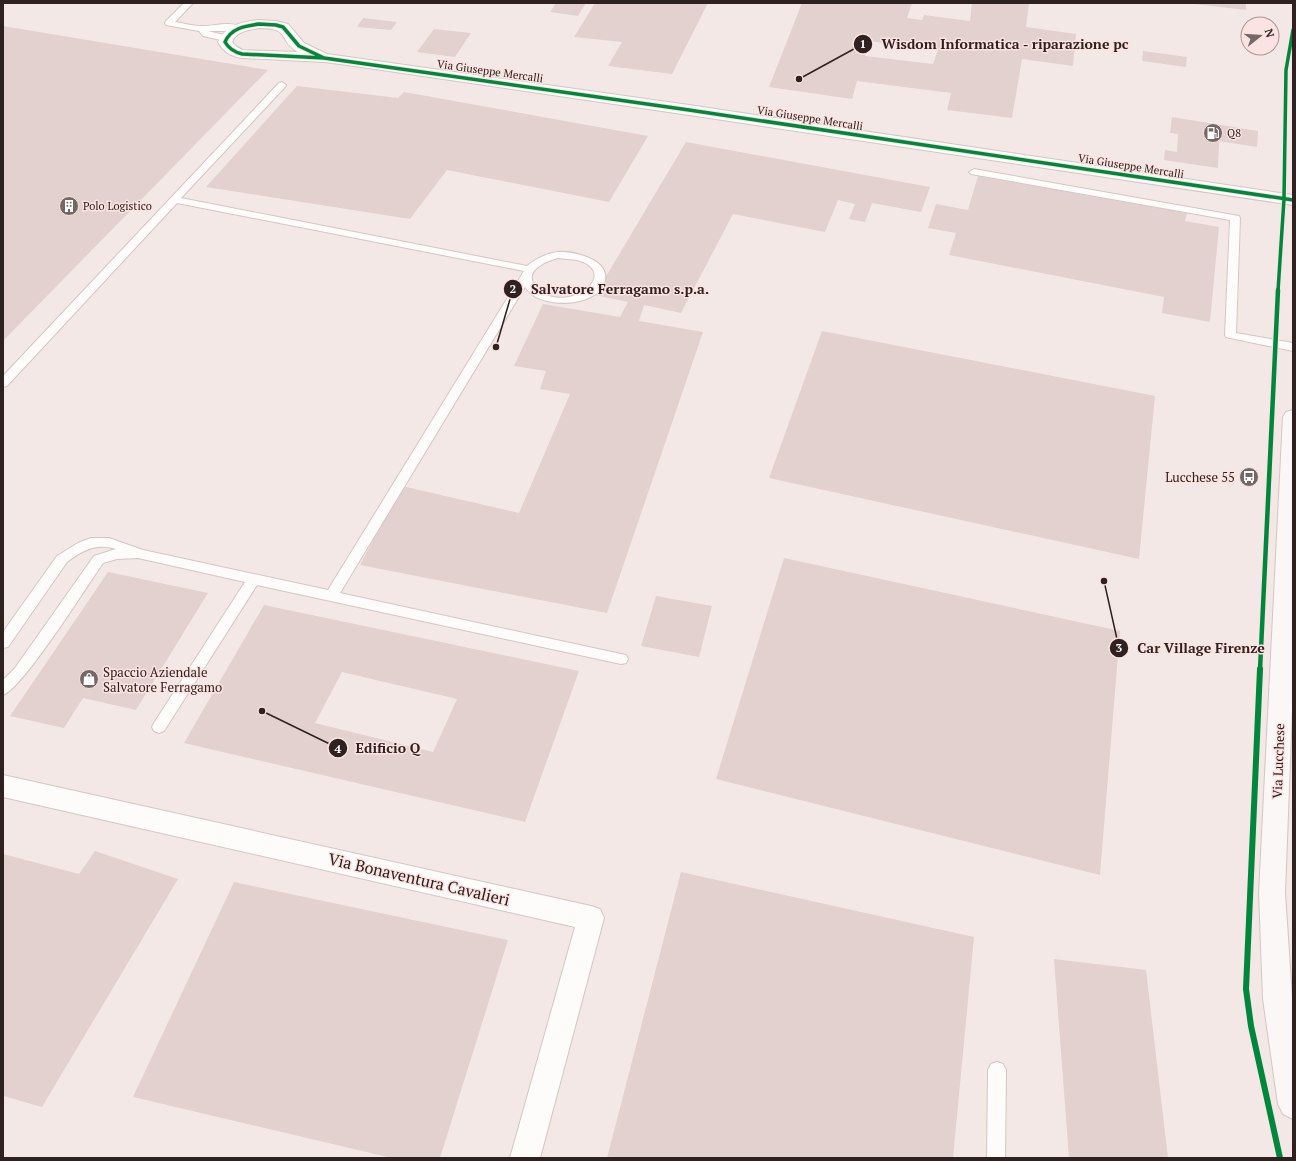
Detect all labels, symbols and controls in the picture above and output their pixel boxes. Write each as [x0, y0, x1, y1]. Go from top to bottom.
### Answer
north arrow [1240, 16, 1280, 56]
text: N [1262, 27, 1278, 40]
callout: Wisdom Informatica - riparazione pc [853, 31, 1137, 57]
text: Wisdom Informatica - riparazione pc [882, 34, 1129, 53]
text: 1 [860, 36, 866, 51]
street label: Via Giuseppe Mercalli [436, 57, 544, 85]
street label: Via Giuseppe Mercalli [756, 103, 864, 133]
fuel station icon: Q8 [1202, 122, 1224, 144]
place label: Q8 [1227, 126, 1241, 140]
street label: Via Giuseppe Mercalli [1077, 151, 1185, 181]
building icon: Polo Logistico [58, 195, 80, 217]
place label: Polo Logistico [83, 199, 152, 213]
callout: Salvatore Ferragamo s.p.a. [503, 276, 717, 302]
text: Salvatore Ferragamo s.p.a. [531, 279, 709, 298]
text: 2 [510, 281, 517, 296]
bus stop icon: Lucchese 55 [1238, 466, 1260, 488]
place label: Lucchese 55 [1165, 468, 1235, 486]
callout: Car Village Firenze [1109, 635, 1272, 661]
text: Car Village Firenze [1137, 638, 1265, 657]
text: 3 [1116, 640, 1123, 655]
place label: Spaccio Aziendale Salvatore Ferragamo [103, 663, 222, 696]
shop icon: Spaccio Aziendale Salvatore Ferragamo [78, 668, 100, 690]
street label: Via Lucchese [1268, 723, 1288, 799]
callout: Edificio Q [328, 735, 429, 761]
text: Edificio Q [356, 738, 421, 757]
text: 4 [335, 741, 342, 756]
street label: Via Bonaventura Cavalieri [326, 847, 512, 911]

